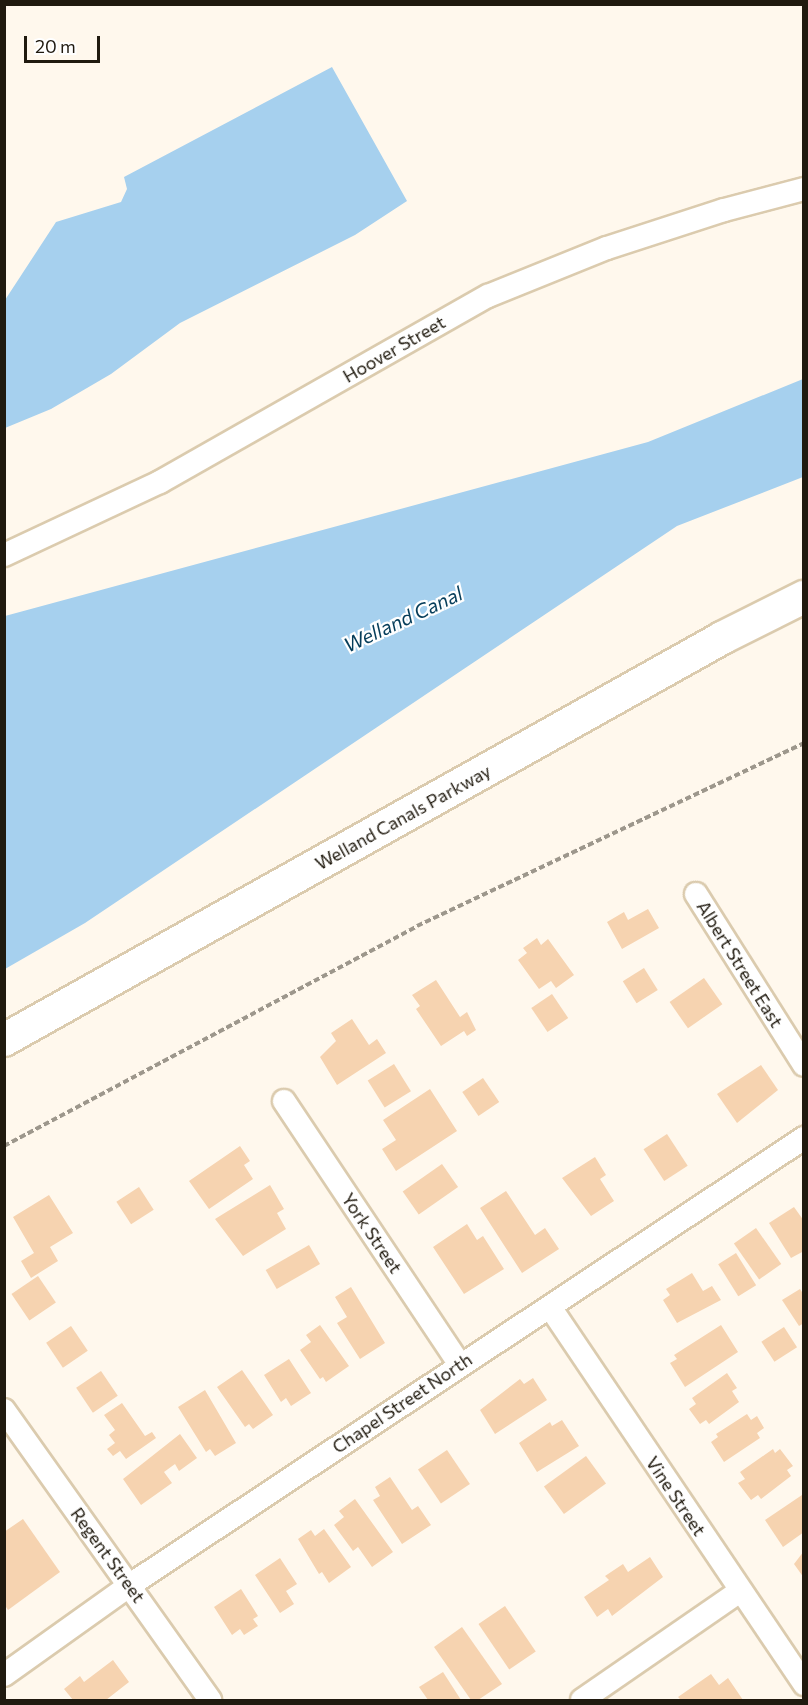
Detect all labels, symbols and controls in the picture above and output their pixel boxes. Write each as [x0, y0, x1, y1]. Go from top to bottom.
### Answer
scale bar [27, 24, 104, 62]
text: 20 m [35, 35, 76, 57]
street label: Hoover Street [339, 311, 449, 387]
water label: Welland Canal [340, 581, 466, 657]
street label: Welland Canals Parkway [311, 760, 495, 874]
street label: Albert Street East [692, 897, 788, 1031]
street label: York Street [337, 1189, 407, 1277]
street label: Chapel Street North [328, 1348, 476, 1458]
street label: Vine Street [642, 1452, 710, 1540]
street label: Regent Street [66, 1503, 150, 1607]

